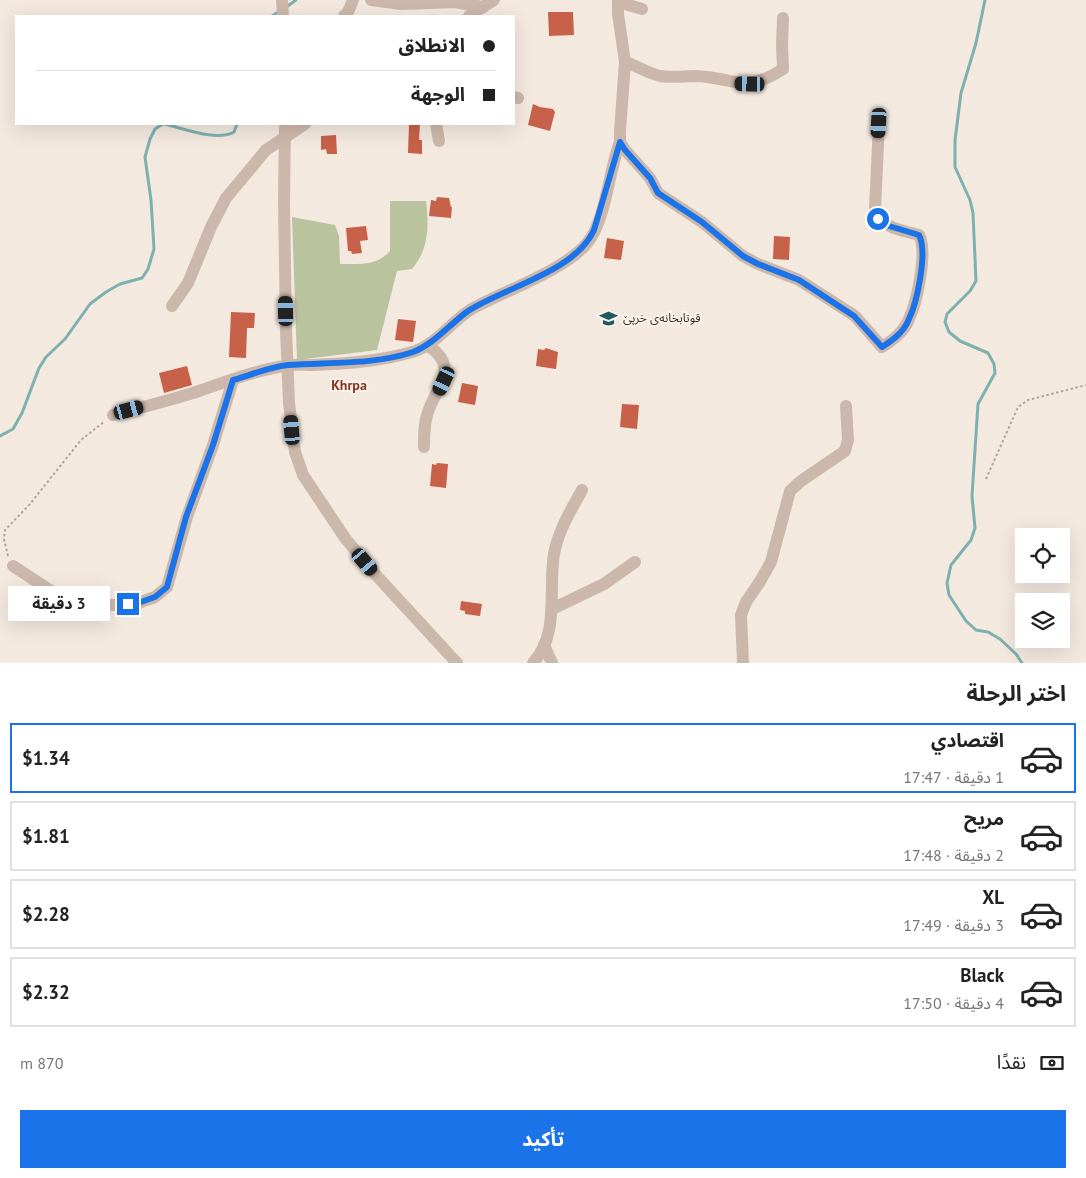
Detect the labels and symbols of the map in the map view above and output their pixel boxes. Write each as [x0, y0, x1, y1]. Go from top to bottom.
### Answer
car [734, 76, 765, 92]
car [870, 108, 887, 138]
route start [867, 208, 889, 230]
car [278, 296, 293, 326]
school or university icon: قوتابخانەی خرپێ [599, 308, 619, 328]
place label: قوتابخانەی خرپێ [623, 310, 701, 326]
car [430, 364, 457, 398]
district label: Khrpa [331, 376, 367, 394]
car [112, 399, 145, 421]
car [283, 414, 300, 446]
car [349, 546, 380, 578]
callout: 3 دقيقة [8, 586, 110, 622]
route end [117, 593, 139, 615]

